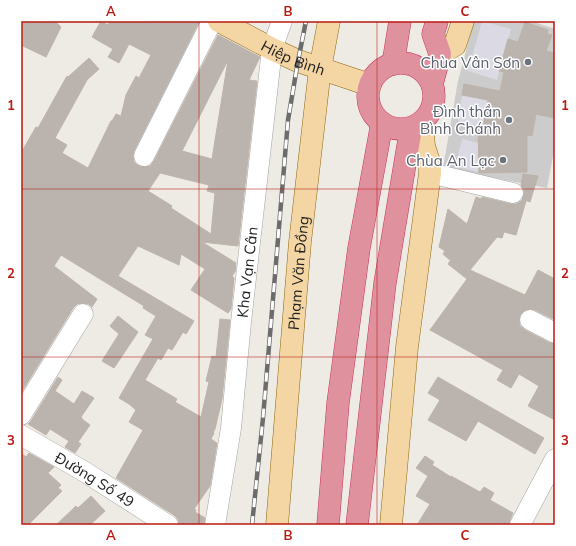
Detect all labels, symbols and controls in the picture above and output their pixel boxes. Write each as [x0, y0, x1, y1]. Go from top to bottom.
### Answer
text: A [106, 3, 116, 19]
text: B [284, 3, 293, 19]
text: C [461, 3, 470, 19]
street label: Hiệp Bình [258, 36, 328, 79]
place label: Chùa Vân Sơn [421, 53, 520, 72]
marker: Chùa Vân Sơn [523, 57, 533, 67]
text: 1 [7, 97, 15, 113]
text: 1 [561, 97, 569, 113]
place label: Đình thần Bình Chánh [420, 102, 501, 138]
marker: Đình thần Bình Chánh [504, 115, 514, 125]
place label: Chùa An Lạc [406, 151, 495, 170]
marker: Chùa An Lạc [498, 155, 508, 165]
street label: Phạm Văn Đồng [283, 215, 312, 331]
street label: Kha Vạn Cân [232, 226, 261, 319]
text: 2 [7, 265, 15, 281]
text: 2 [561, 265, 569, 281]
text: 3 [7, 432, 15, 448]
text: 3 [561, 432, 569, 448]
street label: Đường Số 49 [52, 447, 138, 511]
text: A [106, 527, 116, 543]
text: B [284, 527, 293, 543]
text: C [461, 527, 470, 543]

